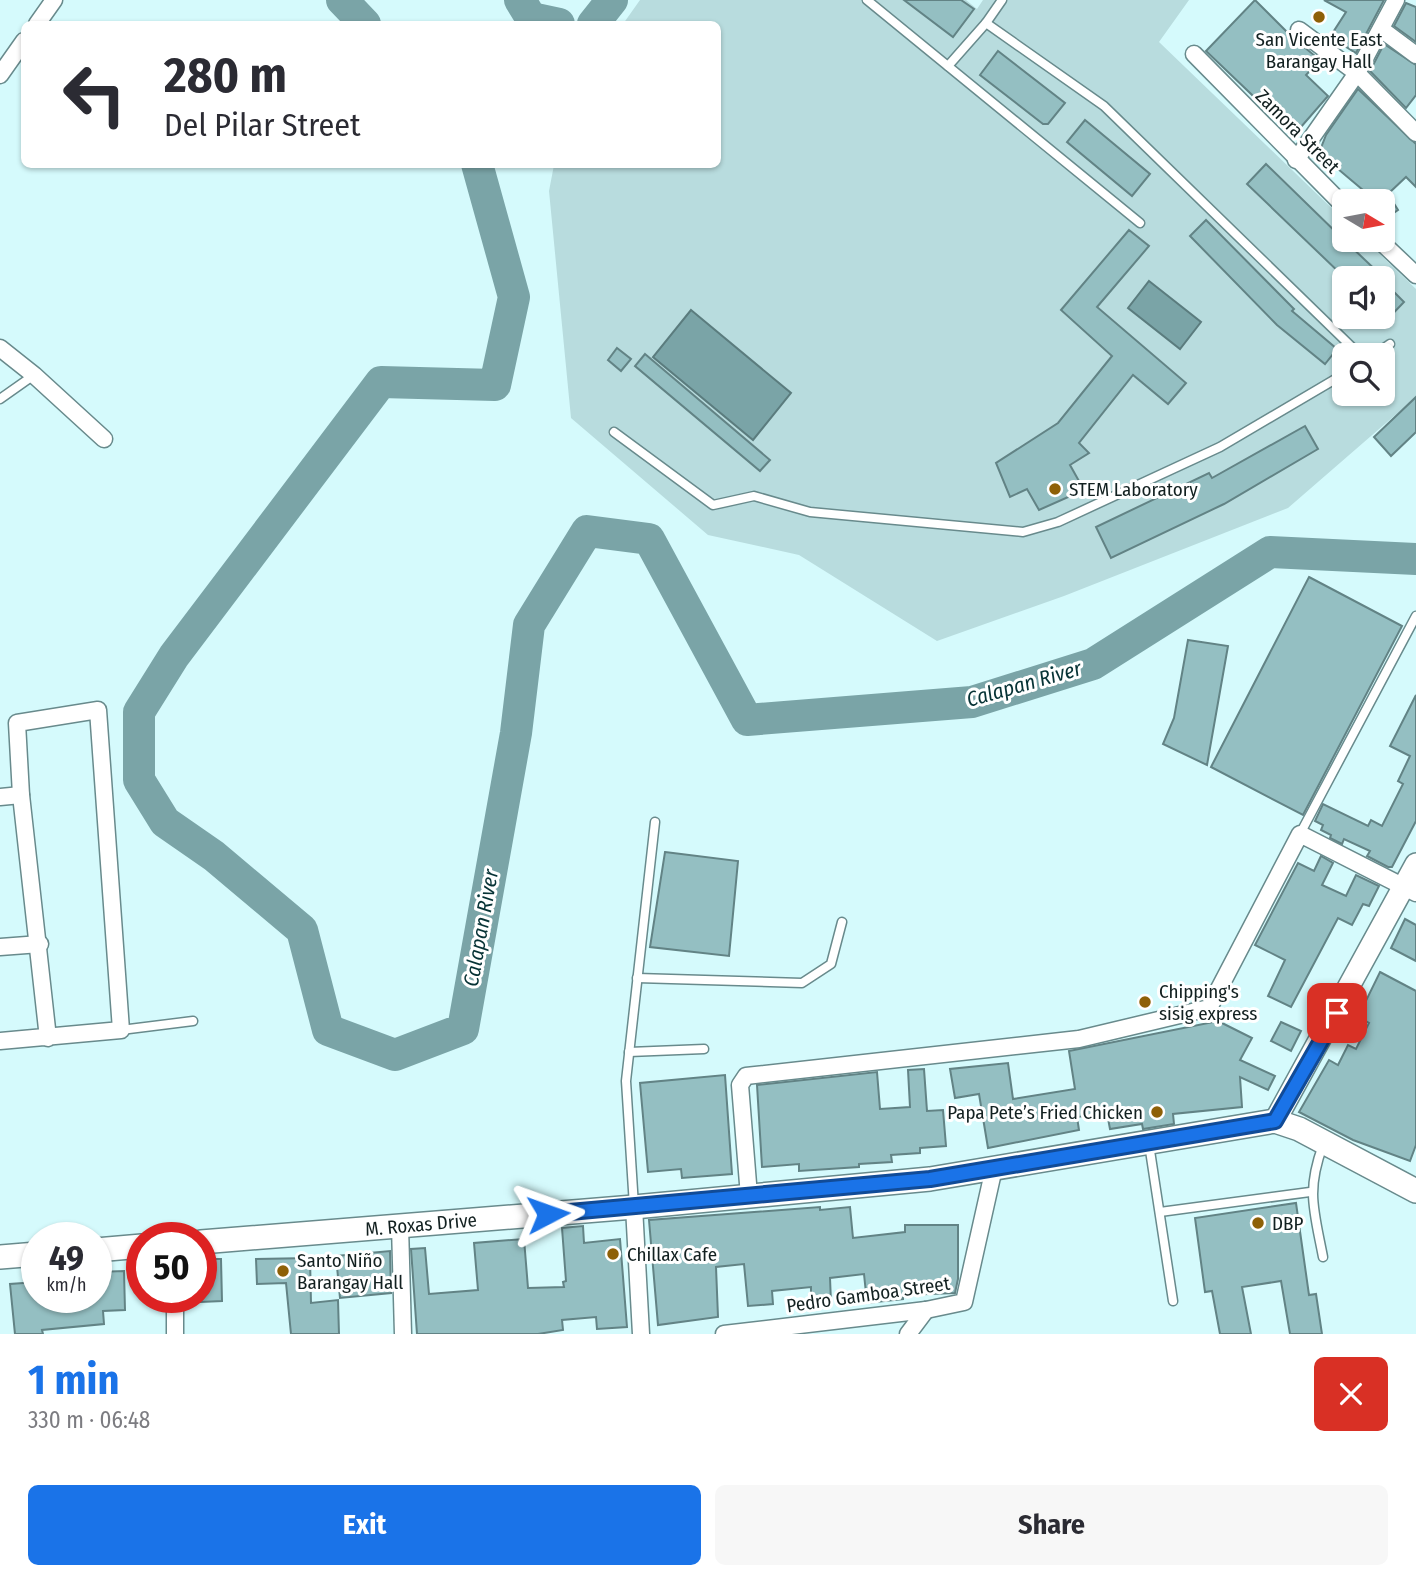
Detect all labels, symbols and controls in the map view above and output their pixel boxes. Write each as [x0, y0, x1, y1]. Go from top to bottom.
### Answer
marker: San Vicente East Barangay Hall [1311, 9, 1327, 25]
place label: San Vicente East Barangay Hall [1256, 28, 1383, 73]
text: 280 m [164, 46, 287, 105]
icon: left [49, 49, 140, 140]
street label: Zamora Street [1251, 85, 1345, 179]
text: Del Pilar Street [164, 106, 361, 144]
north arrow [1332, 189, 1395, 252]
map controls [1332, 189, 1395, 406]
button: sound [1332, 266, 1395, 329]
button: search [1332, 343, 1395, 406]
place label: STEM Laboratory [1069, 478, 1198, 501]
marker: STEM Laboratory [1047, 481, 1063, 497]
water label: Calapan River [964, 655, 1085, 713]
water label: Calapan River [458, 867, 504, 989]
place label: Chipping's sisig express [1159, 980, 1257, 1025]
pin [1307, 983, 1367, 1043]
marker: Chipping's sisig express [1137, 994, 1153, 1010]
icon: arrive [1318, 994, 1356, 1032]
place label: Papa Pete’s Fried Chicken [947, 1101, 1143, 1124]
marker: Papa Pete’s Fried Chicken [1149, 1104, 1165, 1120]
position arrow [511, 1177, 585, 1251]
street label: M. Roxas Drive [364, 1208, 478, 1241]
place label: DBP [1272, 1212, 1303, 1235]
marker: DBP [1250, 1215, 1266, 1231]
speed limit sign: 50 [126, 1222, 217, 1313]
text: 49 [49, 1237, 84, 1279]
place label: Chillax Cafe [627, 1243, 717, 1266]
marker: Chillax Cafe [605, 1246, 621, 1262]
place label: Santo Niño Barangay Hall [297, 1249, 403, 1294]
marker: Santo Niño Barangay Hall [275, 1263, 291, 1279]
street label: Pedro Gamboa Street [785, 1272, 952, 1317]
text: km/h [46, 1274, 87, 1296]
text: 1 min [28, 1355, 119, 1405]
button: close [1314, 1357, 1388, 1431]
text: 330 m · 06:48 [28, 1406, 150, 1434]
button: Exit [28, 1485, 701, 1565]
button: Share [715, 1485, 1388, 1565]

